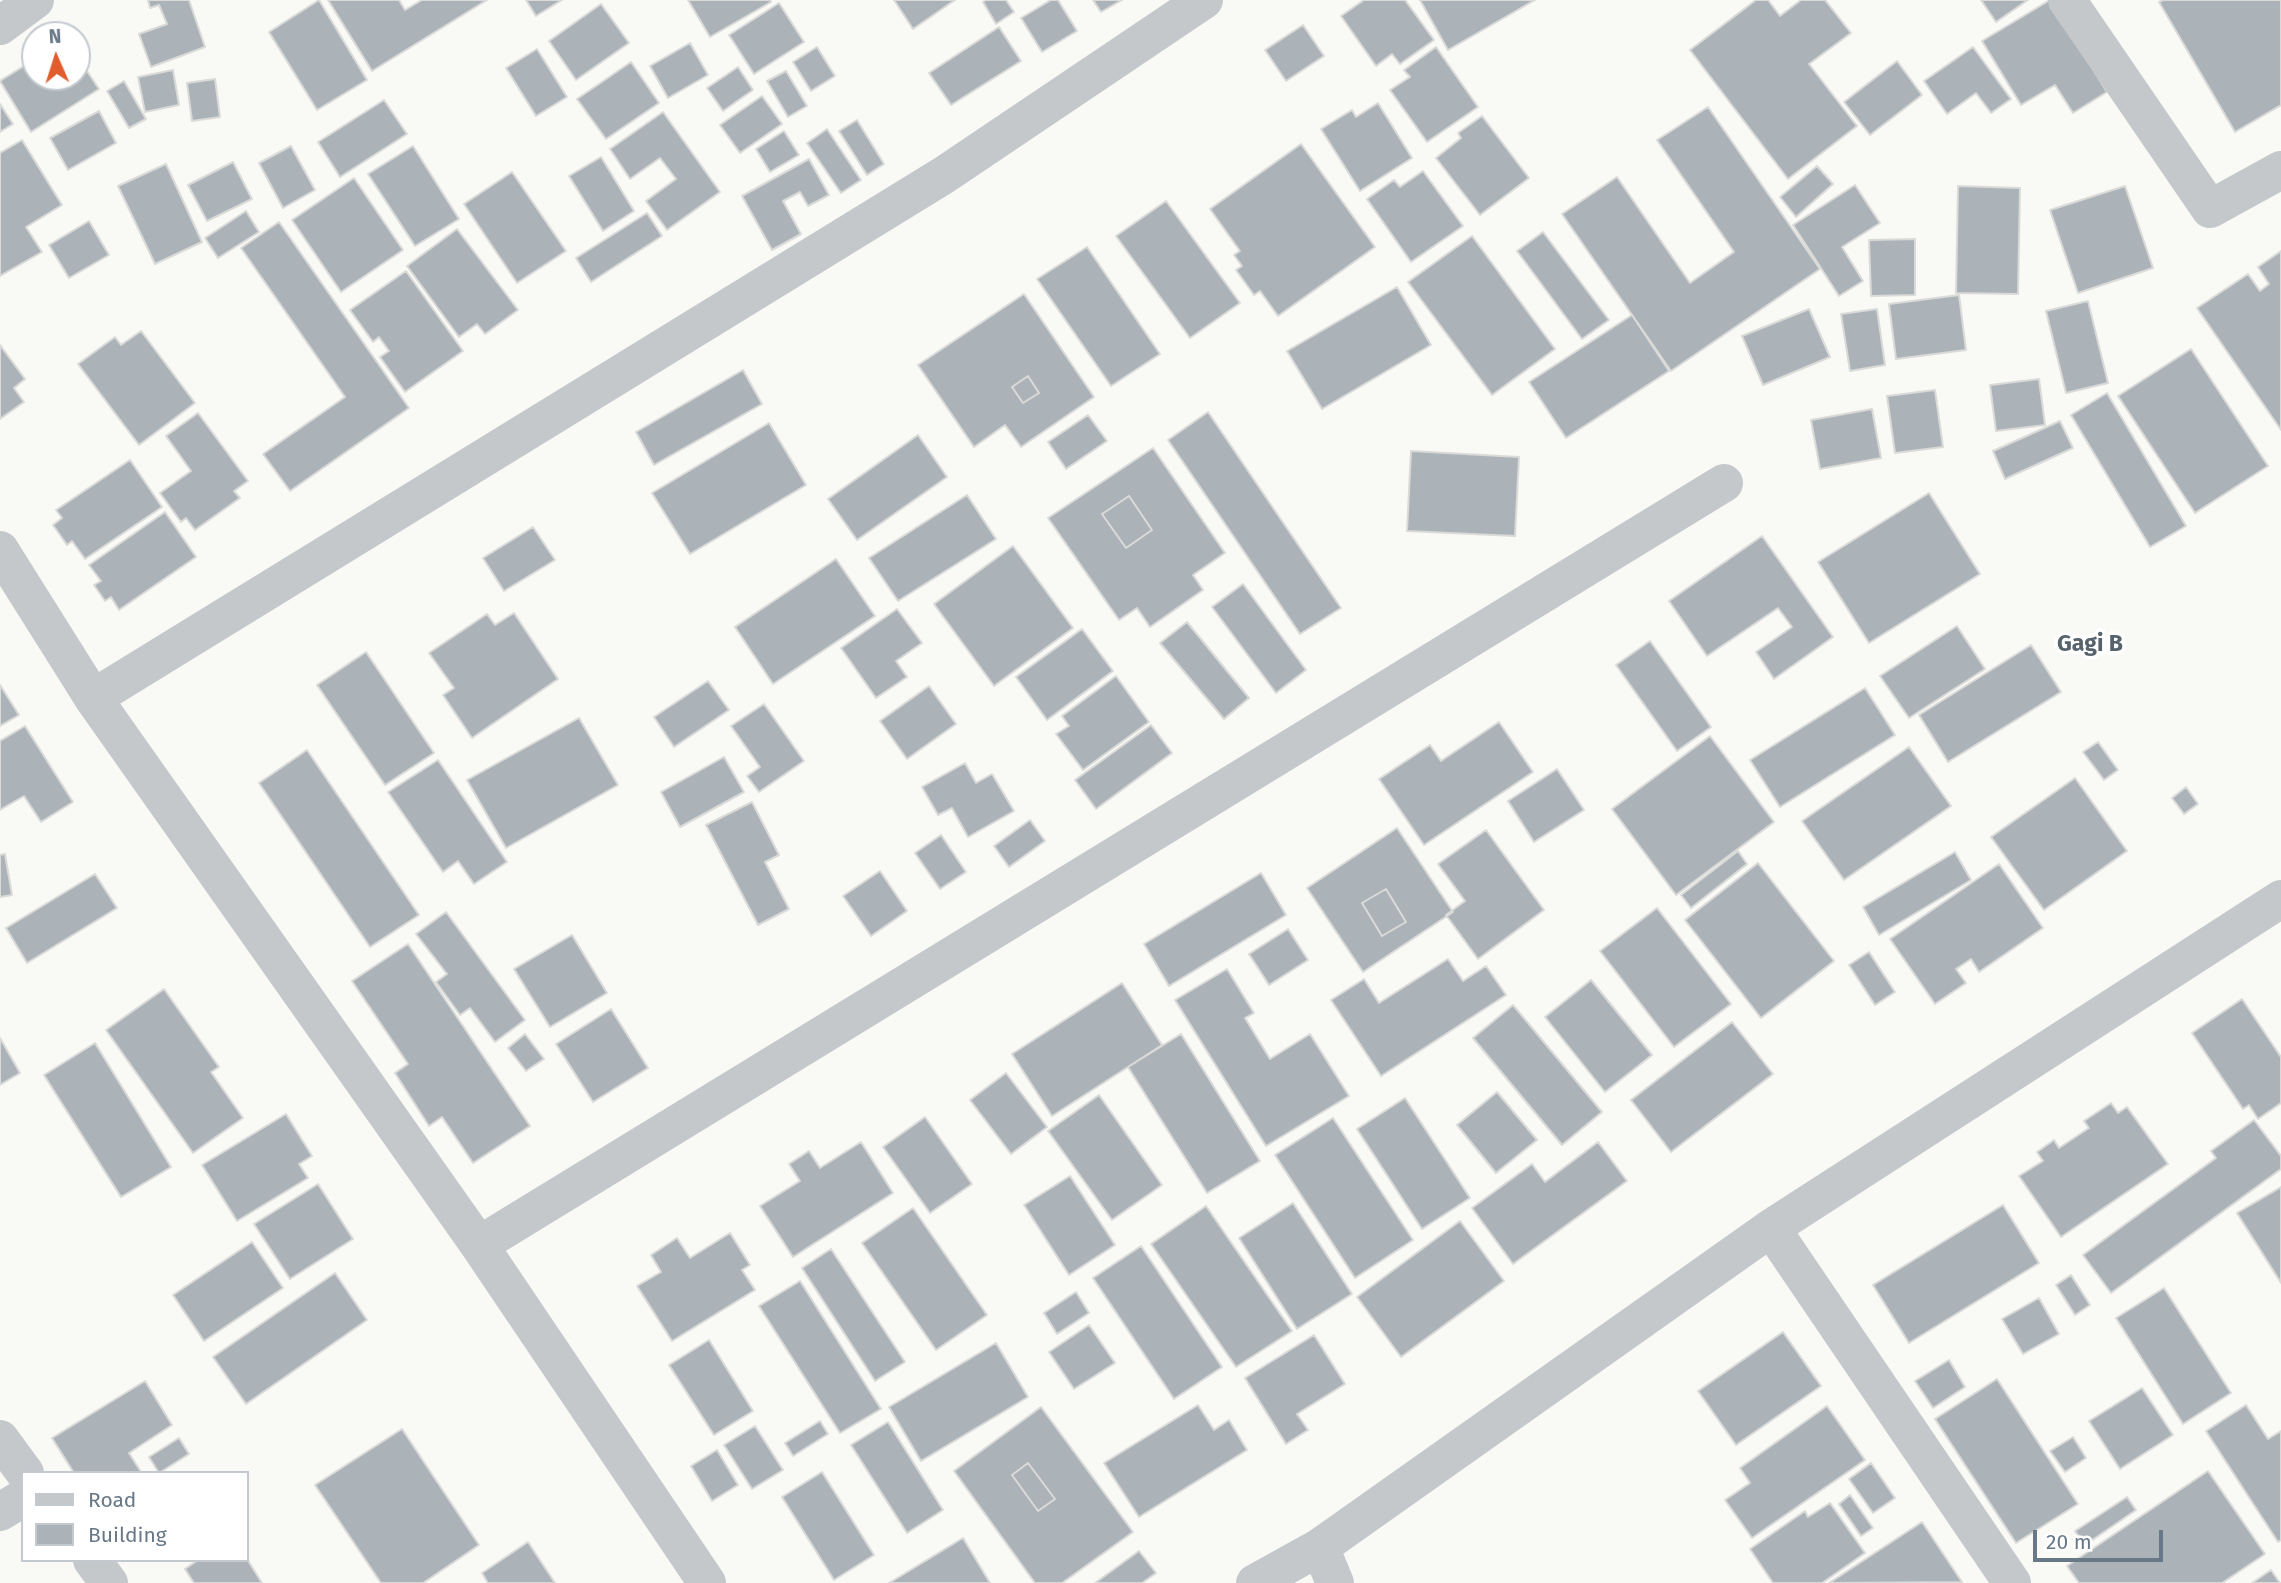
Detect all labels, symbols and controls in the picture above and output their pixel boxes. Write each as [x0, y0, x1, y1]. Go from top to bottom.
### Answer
north arrow [21, 21, 91, 91]
text: N [48, 25, 62, 48]
district label: Gagi B [2057, 631, 2123, 659]
legend [21, 1471, 248, 1562]
text: Road [88, 1487, 136, 1513]
scale bar [2036, 1516, 2166, 1560]
text: Building [88, 1522, 167, 1548]
text: 20 m [2046, 1529, 2092, 1555]

